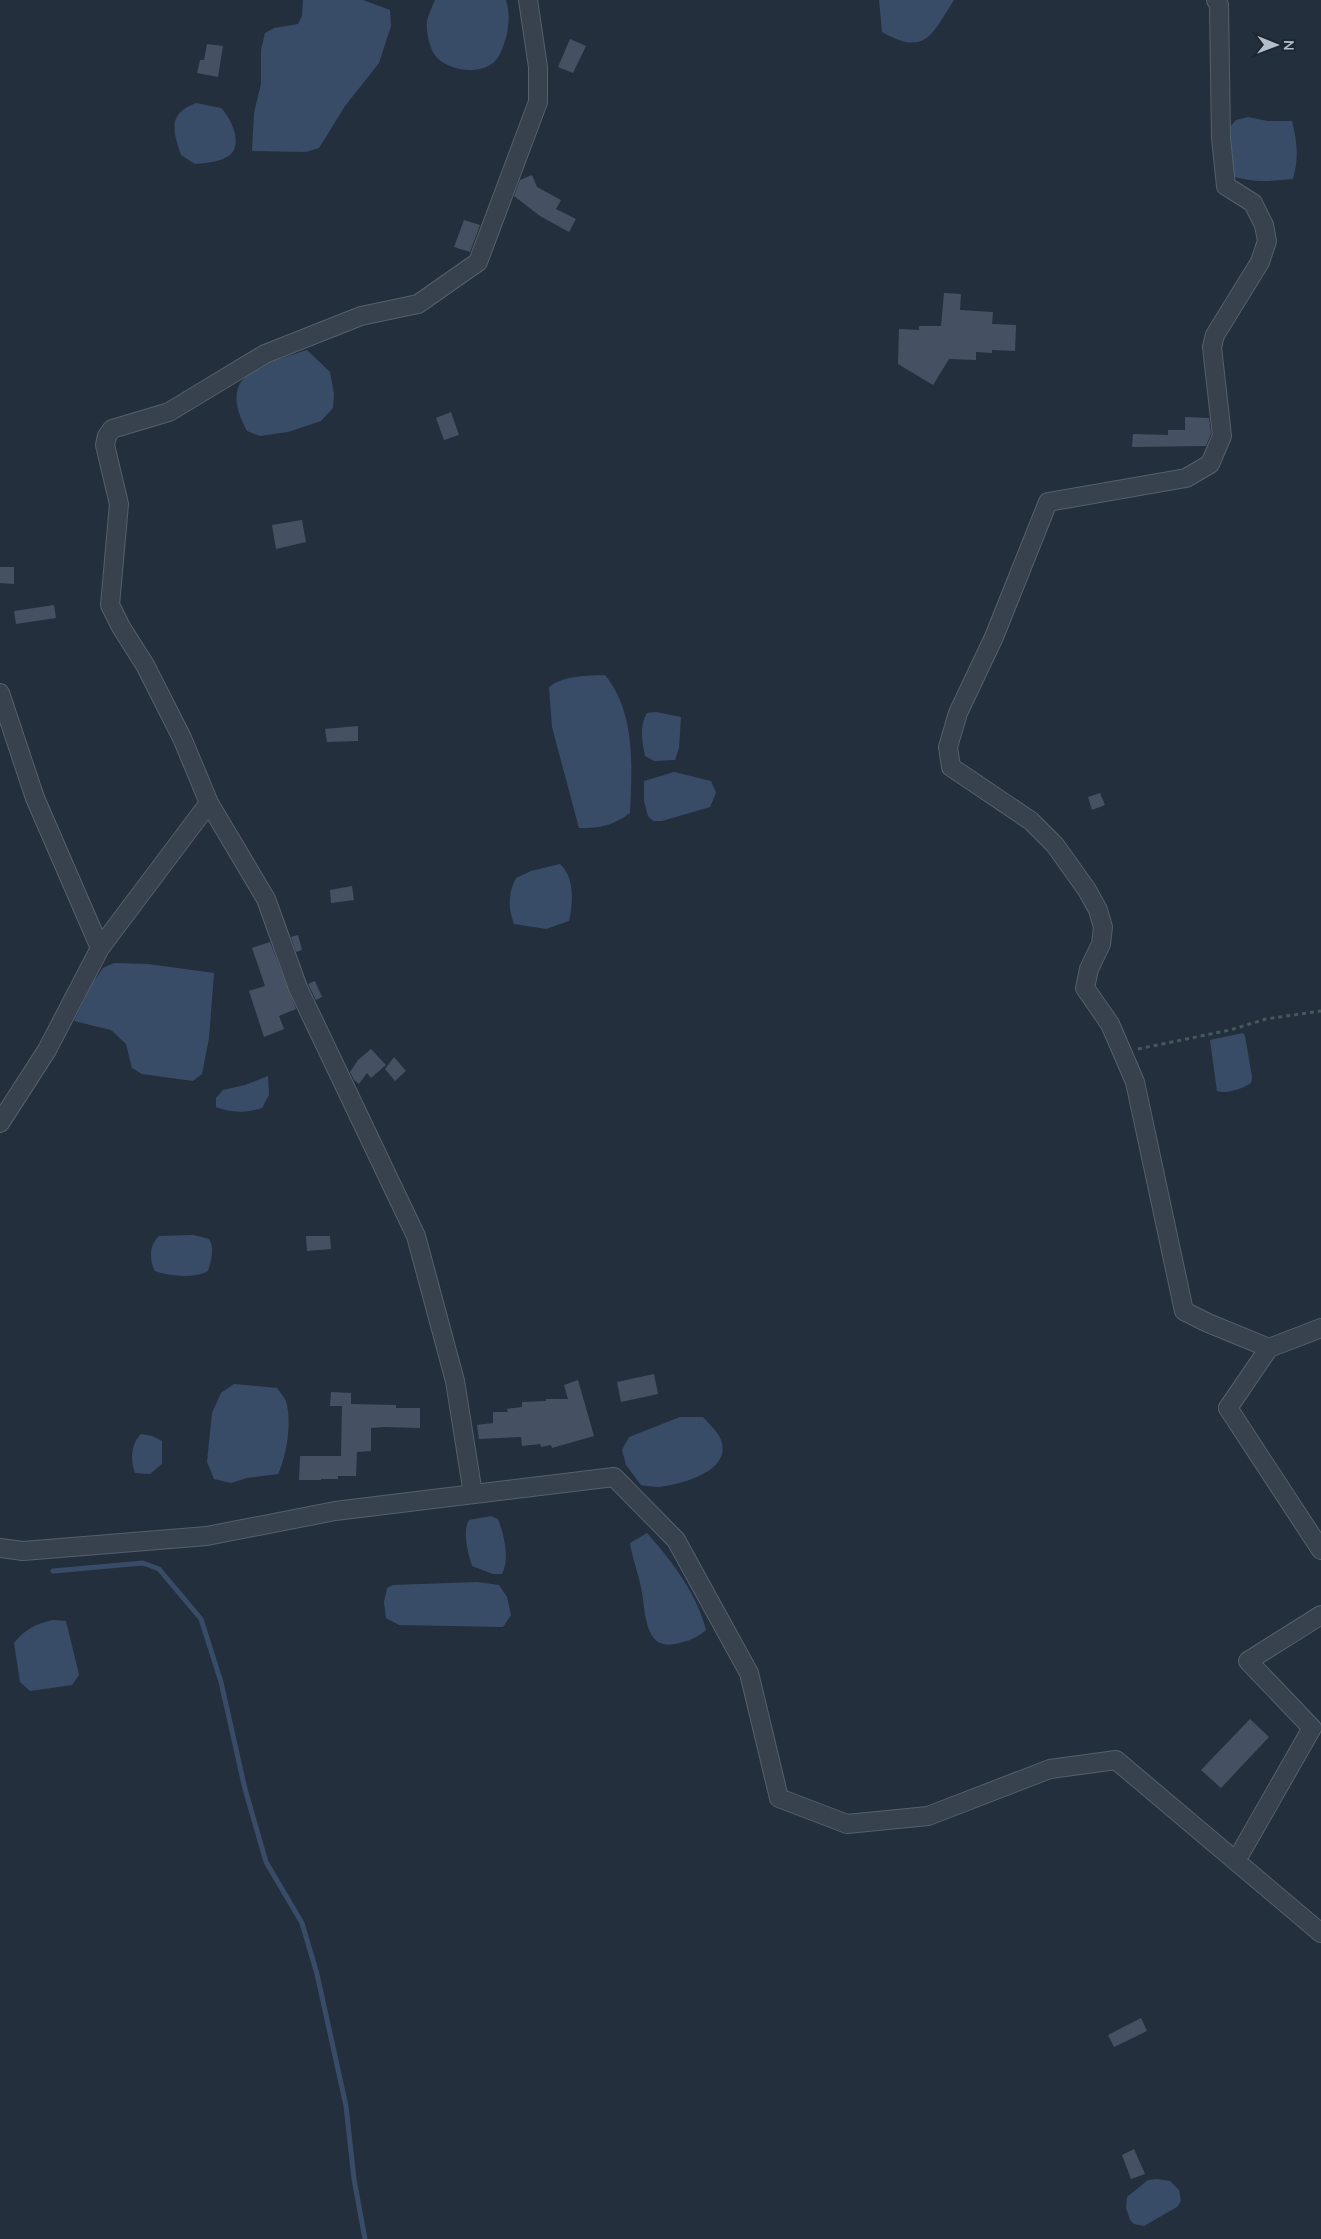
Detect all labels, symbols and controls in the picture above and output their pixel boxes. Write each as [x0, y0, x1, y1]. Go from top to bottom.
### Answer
north arrow [1251, 20, 1301, 70]
text: N [1279, 40, 1298, 51]

